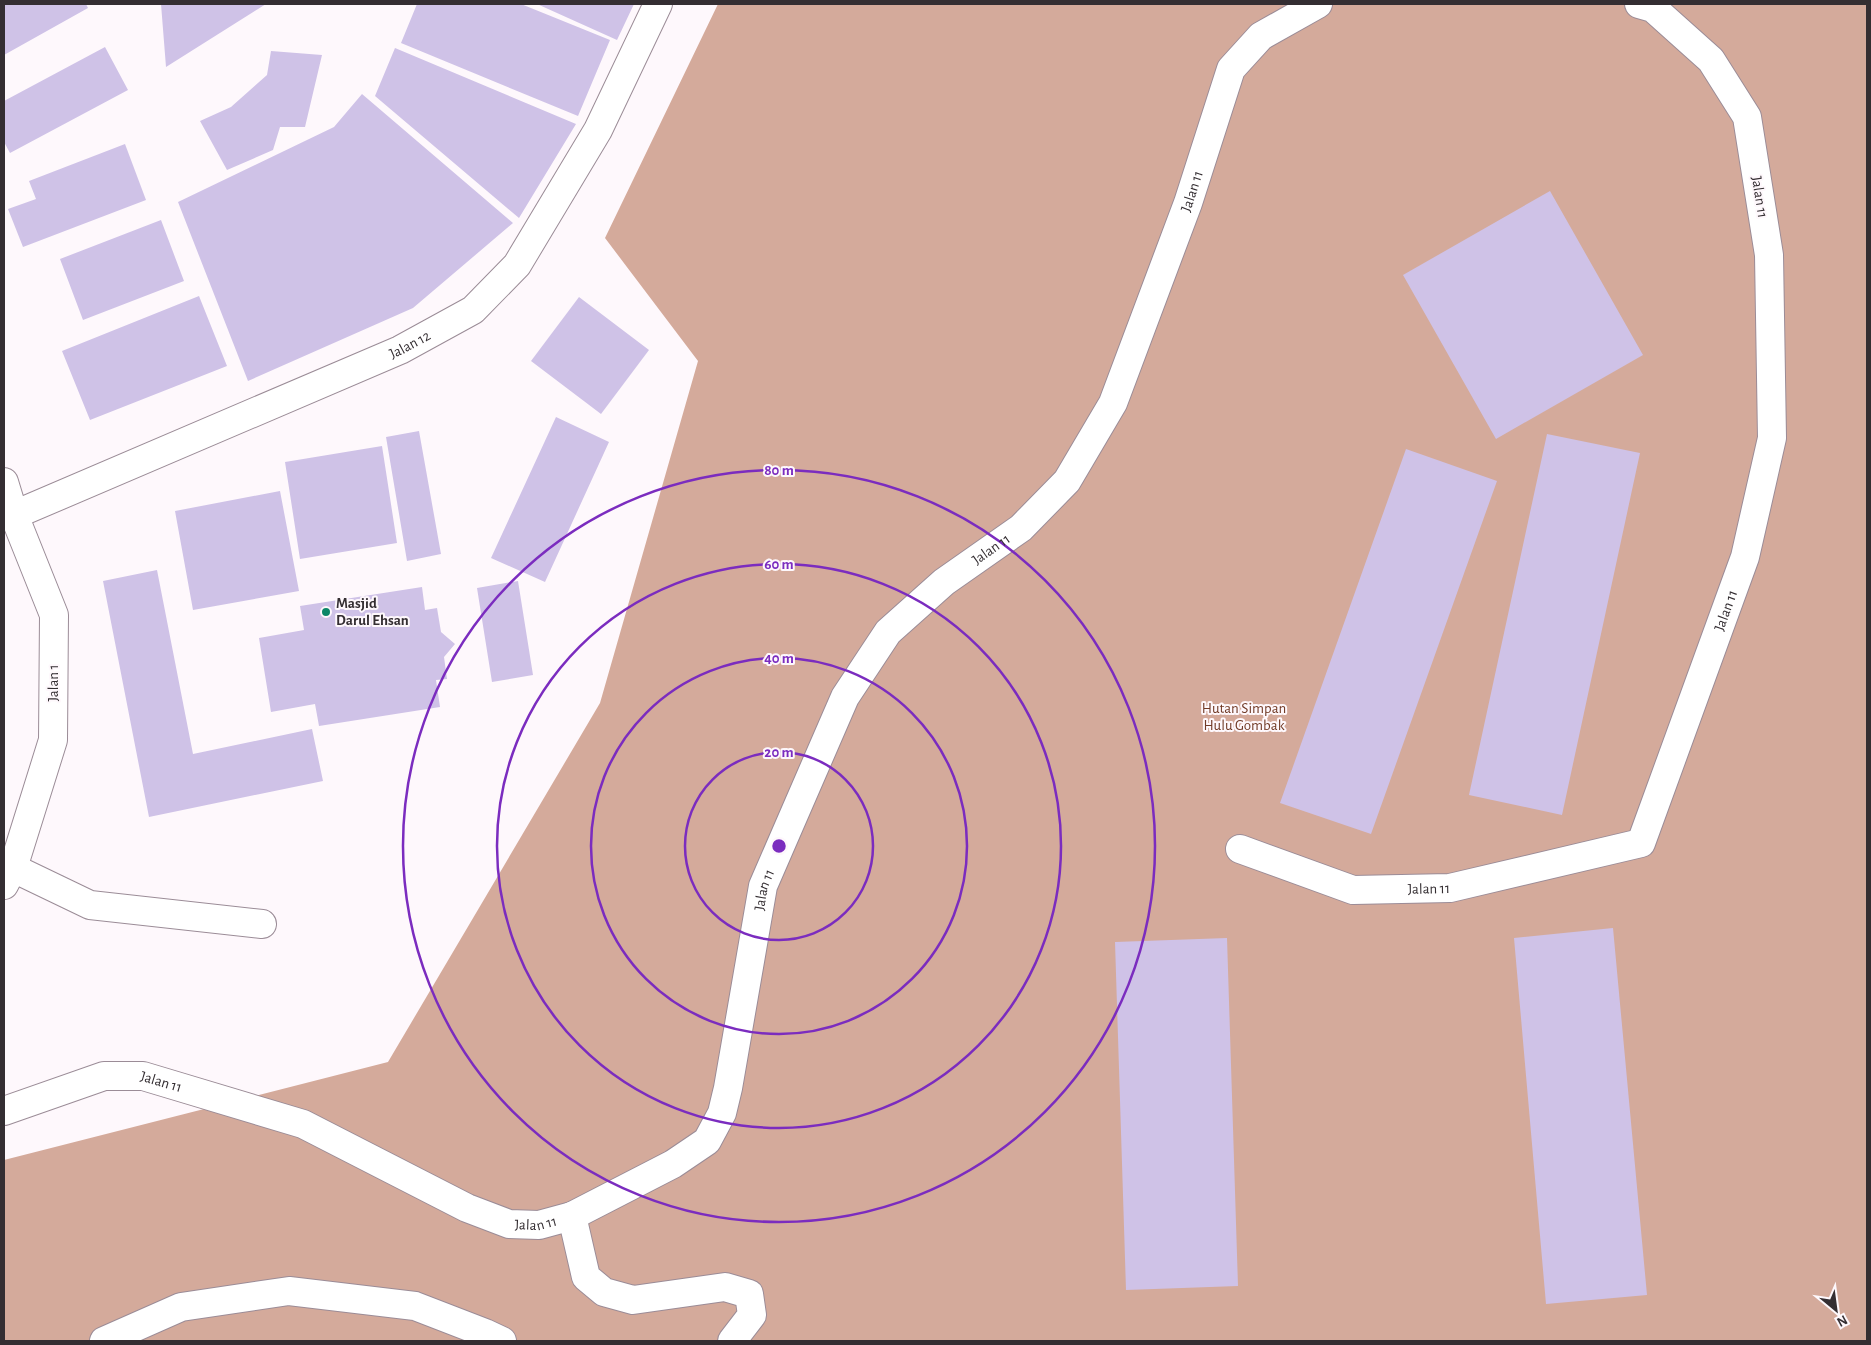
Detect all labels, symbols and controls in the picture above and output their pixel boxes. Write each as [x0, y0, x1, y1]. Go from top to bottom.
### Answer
street label: Jalan 11 [1178, 169, 1206, 214]
street label: Jalan 11 [1749, 175, 1770, 219]
street label: Jalan 12 [387, 328, 433, 362]
text: 80 m [764, 463, 794, 478]
street label: Jalan 11 [970, 531, 1013, 568]
text: 60 m [764, 557, 794, 572]
street label: Jalan 11 [1712, 588, 1740, 633]
place label: Masjid Darul Ehsan [336, 596, 409, 628]
marker: Masjid Darul Ehsan [320, 606, 332, 618]
text: 40 m [764, 651, 794, 666]
street label: Jalan 1 [46, 664, 61, 702]
park label: Hutan Simpan Hulu Gombak [1202, 701, 1286, 733]
text: 20 m [764, 745, 794, 760]
centre of rings [770, 837, 788, 855]
street label: Jalan 11 [752, 867, 777, 912]
street label: Jalan 11 [1407, 881, 1450, 897]
street label: Jalan 11 [139, 1069, 184, 1095]
street label: Jalan 11 [514, 1214, 558, 1233]
north arrow [1811, 1285, 1861, 1335]
text: N [1834, 1312, 1849, 1329]

